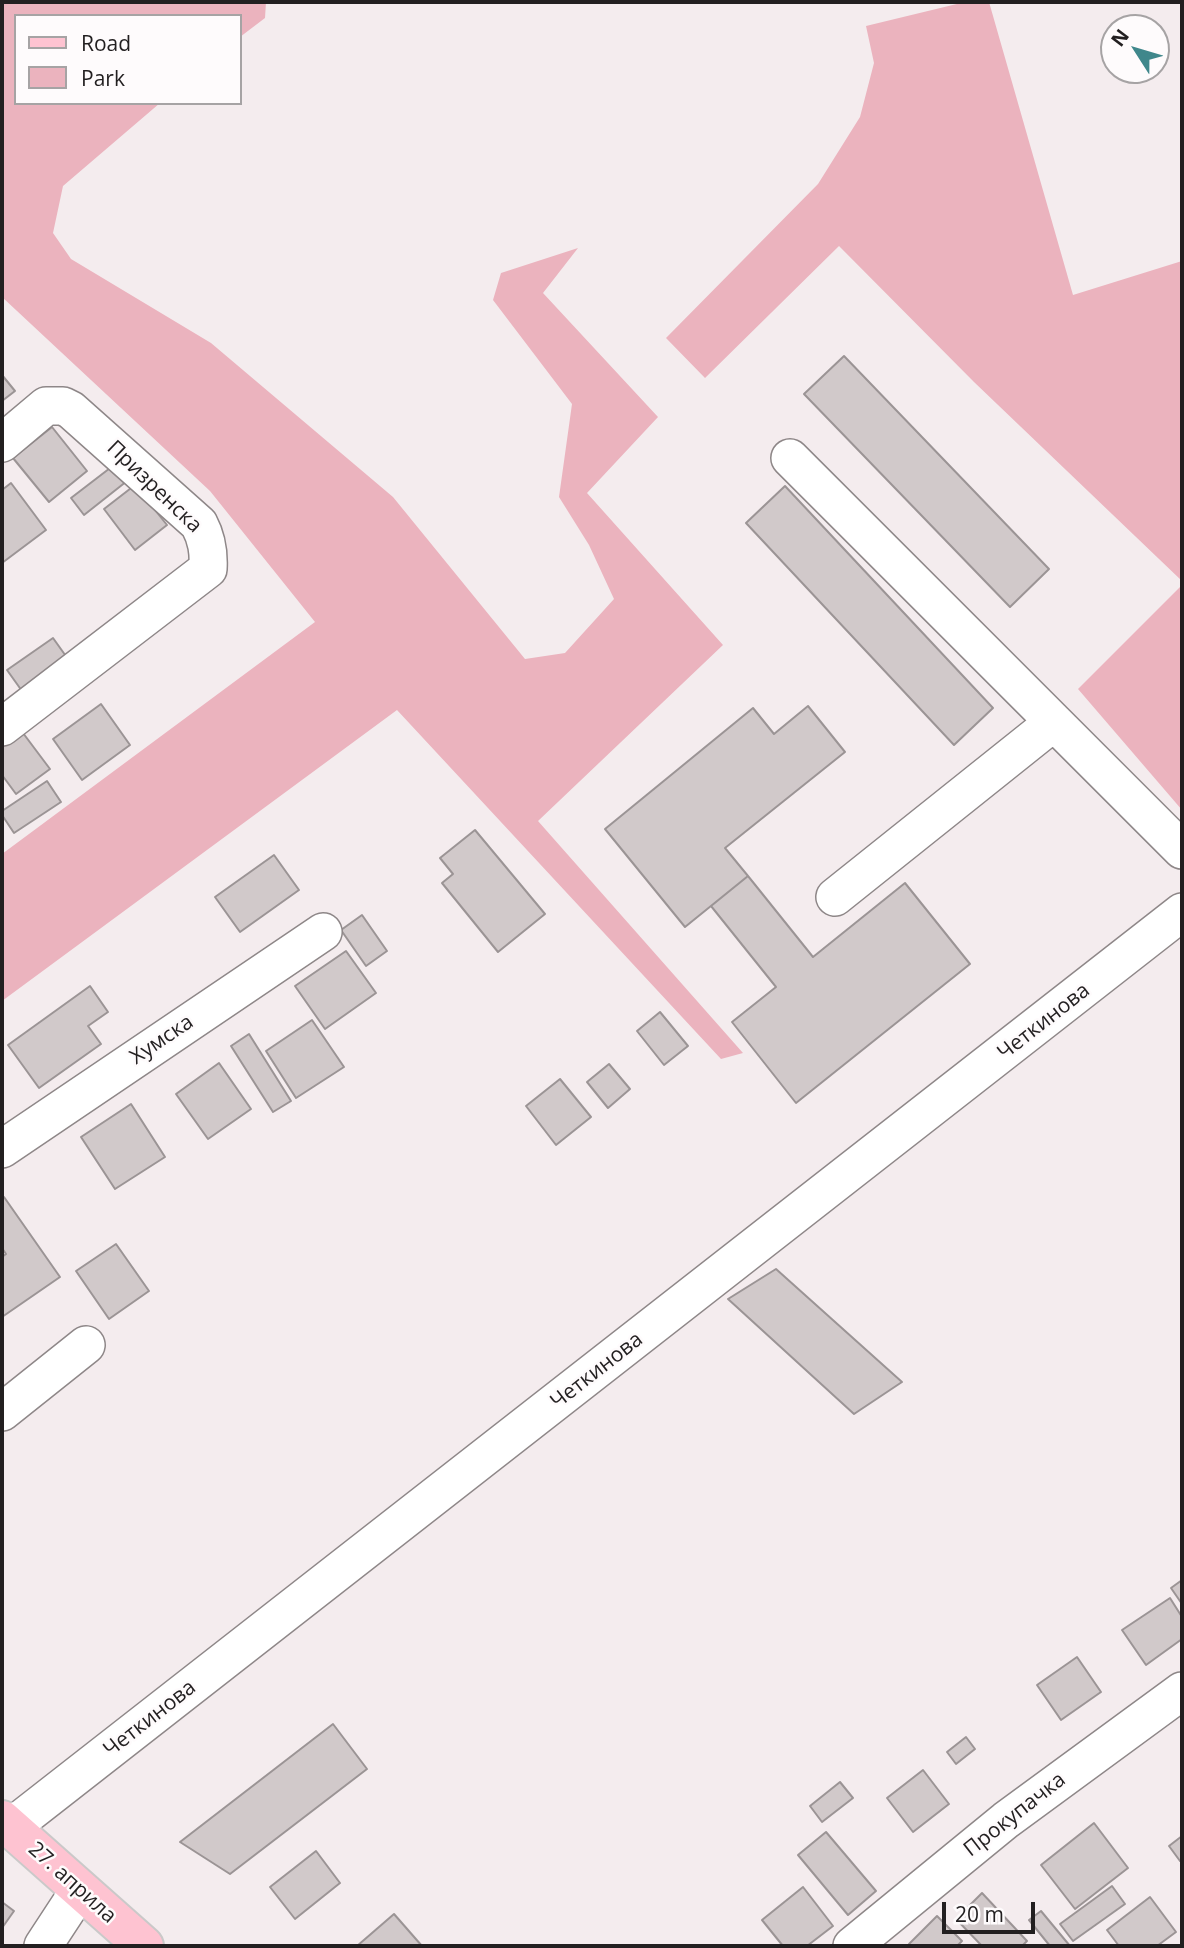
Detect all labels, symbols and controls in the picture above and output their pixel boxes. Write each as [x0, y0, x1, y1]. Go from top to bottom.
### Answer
legend [14, 14, 242, 105]
north arrow [1100, 14, 1170, 84]
text: N [1105, 24, 1135, 52]
text: Road [81, 29, 131, 57]
text: Park [81, 64, 125, 92]
street label: Призренска [101, 436, 207, 538]
street label: Четкинова [993, 978, 1095, 1066]
street label: Хумска [126, 1010, 198, 1070]
street label: Четкинова [546, 1327, 648, 1415]
street label: Четкинова [99, 1675, 201, 1763]
street label: Прокупачка [959, 1767, 1071, 1863]
street label: 27. априла [23, 1837, 121, 1929]
scale bar [946, 1888, 1039, 1932]
text: 20 m [955, 1900, 1004, 1928]

